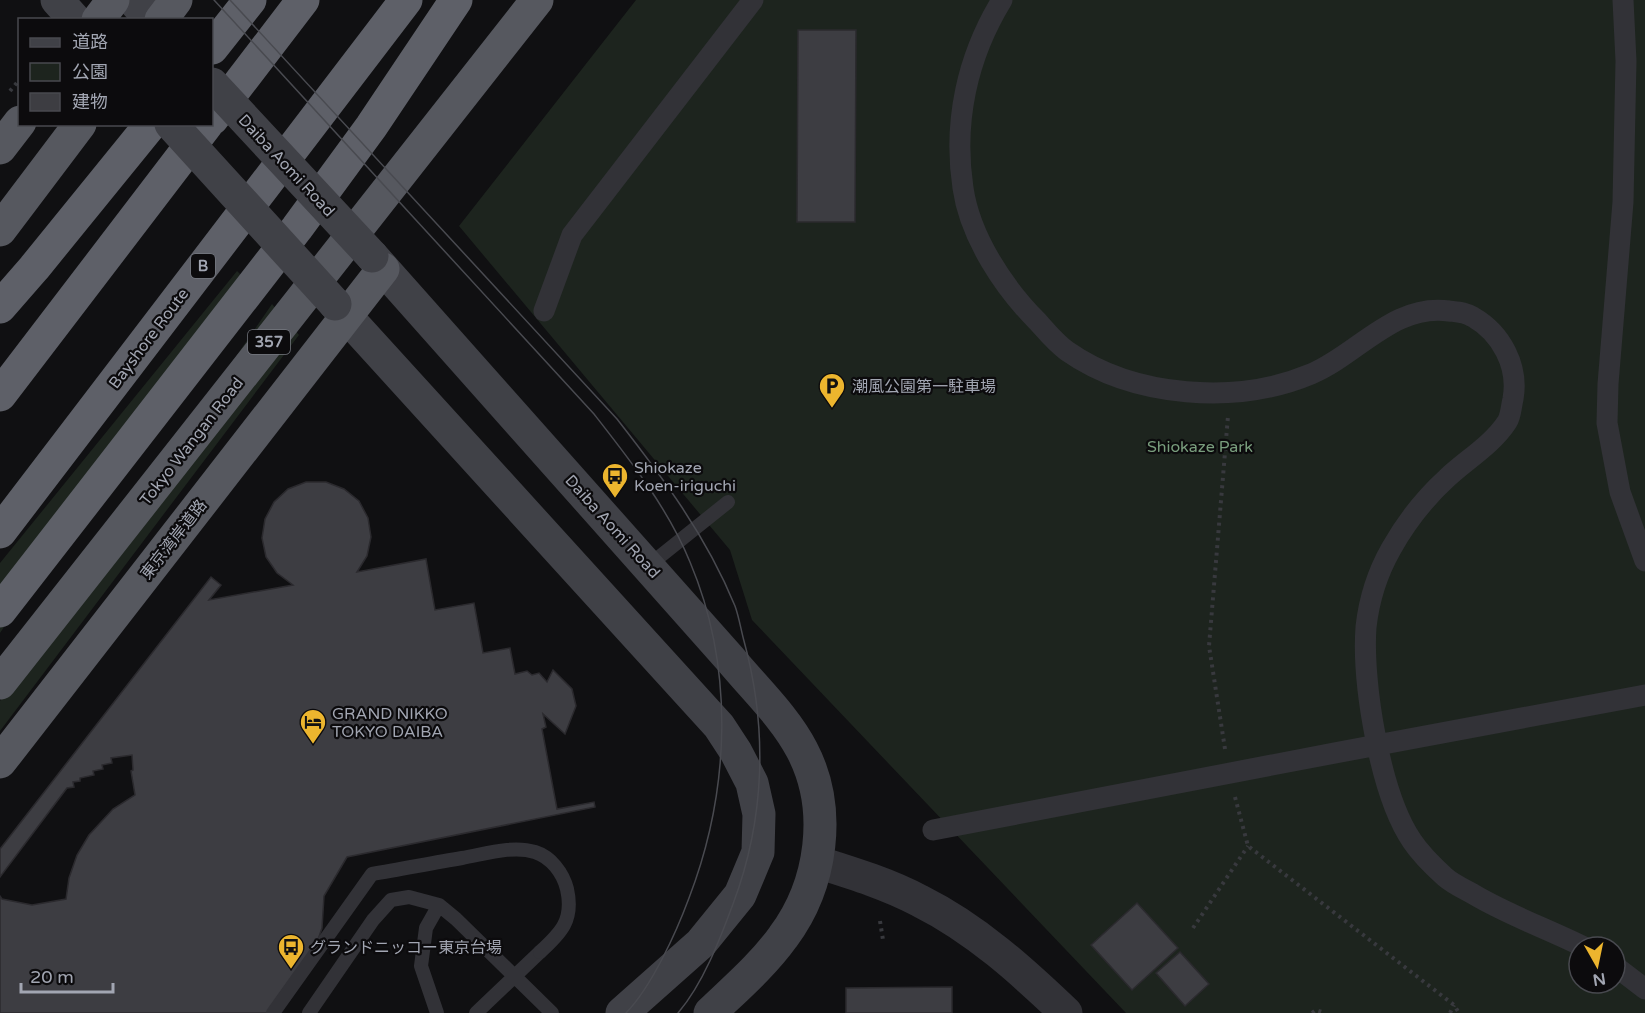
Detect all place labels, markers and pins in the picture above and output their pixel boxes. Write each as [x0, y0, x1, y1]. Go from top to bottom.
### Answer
parking icon: 潮風公園第一駐車場 [817, 371, 847, 409]
place label: 潮風公園第一駐車場 [852, 377, 996, 397]
place label: Shiokaze Koen-iriguchi [634, 458, 736, 496]
bus stop icon: Shiokaze Koen-iriguchi [600, 461, 630, 499]
place label: GRAND NIKKO TOKYO DAIBA [332, 704, 448, 742]
hotel icon: GRAND NIKKO TOKYO DAIBA [298, 707, 328, 745]
bus stop icon: グランドニッコー東京台場 [276, 932, 306, 970]
place label: グランドニッコー東京台場 [310, 938, 502, 958]

